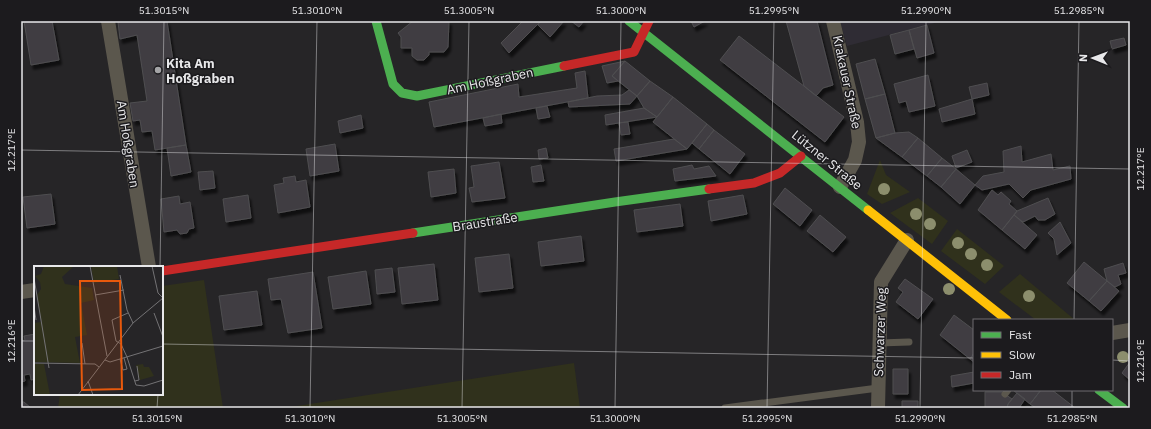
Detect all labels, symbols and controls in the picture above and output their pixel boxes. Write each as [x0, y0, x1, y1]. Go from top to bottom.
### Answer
text: 51.3015°N [139, 4, 189, 17]
text: 51.3010°N [292, 4, 342, 17]
text: 51.3005°N [444, 4, 494, 17]
text: 51.3000°N [596, 4, 646, 17]
text: 51.2995°N [749, 4, 799, 17]
text: 51.2990°N [901, 4, 951, 17]
text: 51.2985°N [1054, 4, 1104, 17]
street label: Krakauer Straße [829, 34, 865, 130]
north arrow [1073, 38, 1113, 78]
text: N [1076, 54, 1090, 62]
place label: Kita Am Hoßgraben [166, 55, 234, 87]
street label: Am Hoßgraben [445, 64, 535, 98]
marker: Kita Am Hoßgraben [153, 65, 163, 75]
street label: Am Hoßgraben [113, 99, 143, 189]
street label: Lützner Straße [788, 126, 866, 194]
text: 12.217°E [5, 128, 18, 172]
text: 12.217°E [1134, 147, 1147, 191]
street label: Braustraße [451, 208, 519, 236]
inset map [34, 266, 163, 395]
street label: Schwarzer Weg [870, 287, 890, 377]
text: 12.216°E [5, 319, 18, 363]
legend [973, 319, 1113, 391]
text: Fast [1009, 327, 1032, 342]
text: 12.216°E [1134, 339, 1147, 383]
text: Slow [1009, 347, 1035, 362]
text: Jam [1009, 367, 1032, 382]
text: 51.3015°N [132, 412, 182, 425]
text: 51.3010°N [285, 412, 335, 425]
text: 51.3005°N [437, 412, 487, 425]
text: 51.3000°N [590, 412, 640, 425]
text: 51.2995°N [742, 412, 792, 425]
text: 51.2990°N [895, 412, 945, 425]
text: 51.2985°N [1047, 412, 1097, 425]

